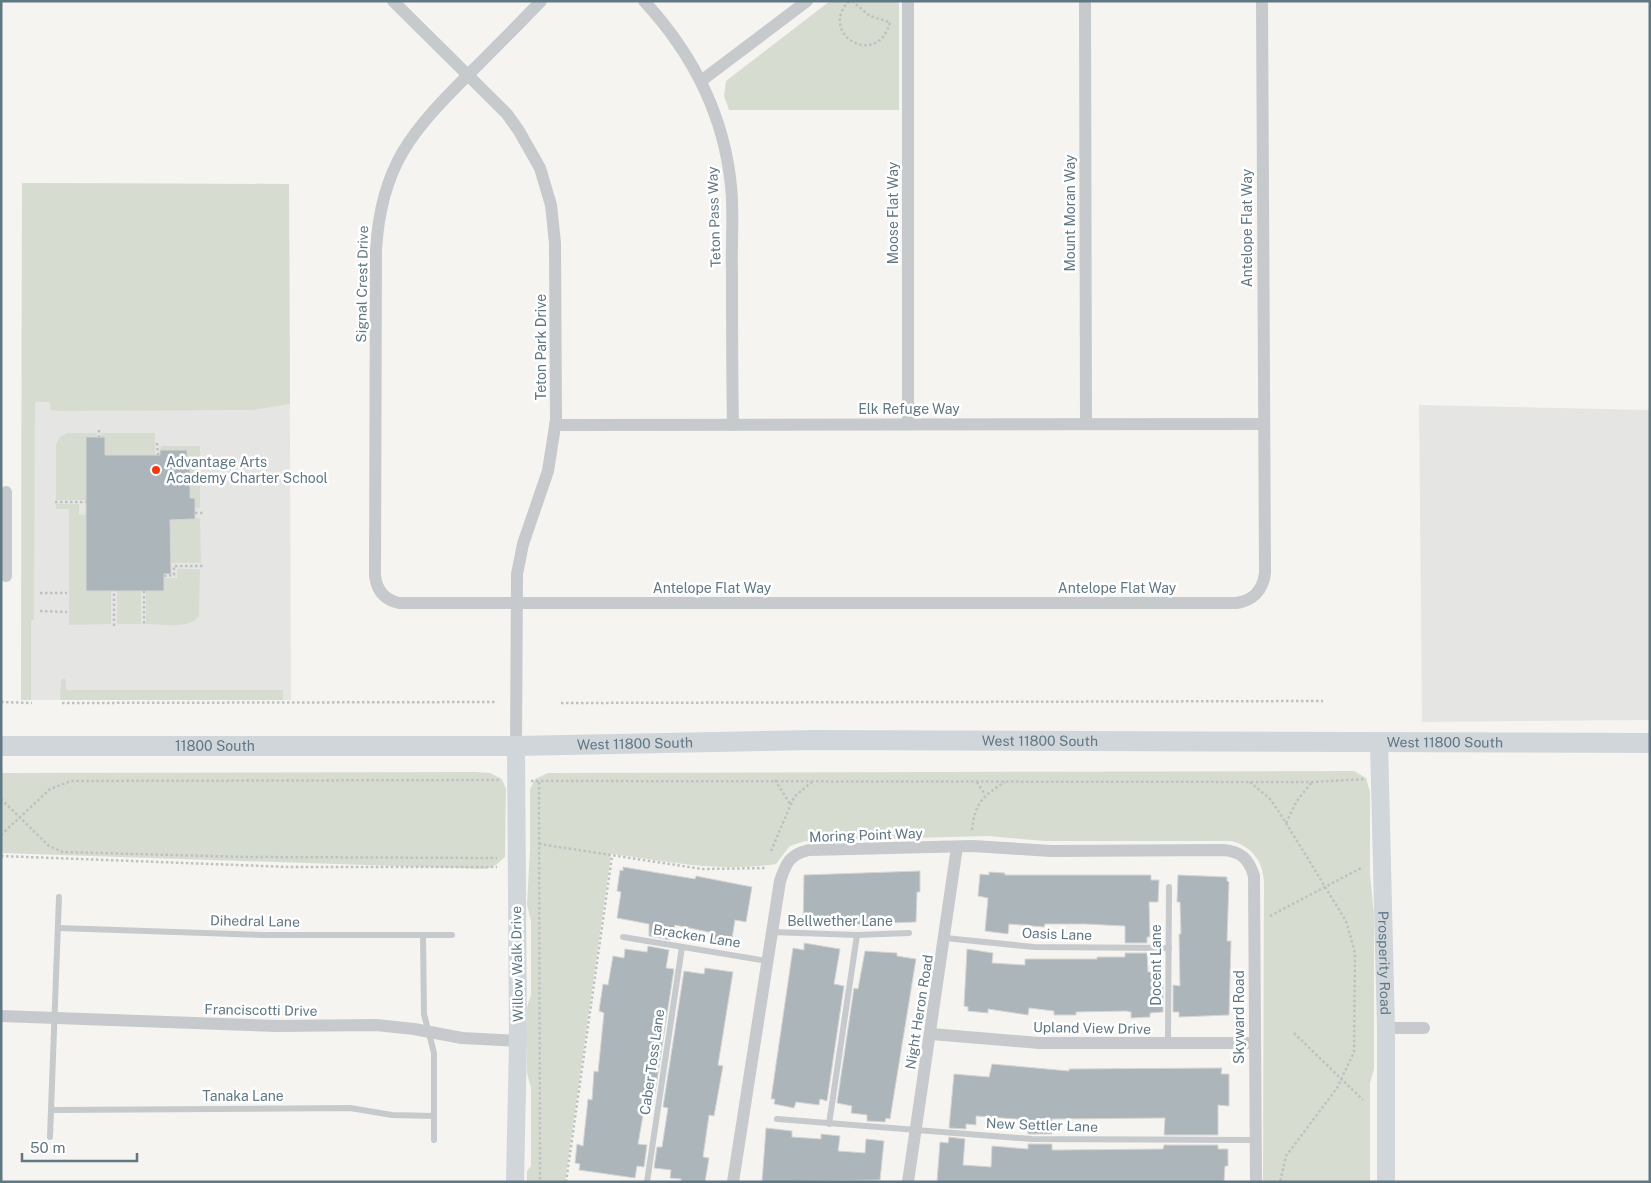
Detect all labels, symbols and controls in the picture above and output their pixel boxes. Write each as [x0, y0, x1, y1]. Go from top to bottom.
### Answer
street label: Mount Moran Way [1062, 154, 1078, 272]
street label: Moose Flat Way [885, 161, 901, 264]
street label: Teton Pass Way [704, 166, 724, 268]
street label: Antelope Flat Way [1239, 168, 1255, 287]
street label: Signal Crest Drive [353, 225, 371, 343]
street label: Teton Park Drive [533, 294, 549, 400]
street label: Elk Refuge Way [858, 401, 960, 417]
place label: Advantage Arts Academy Charter School [166, 454, 328, 486]
marker: Advantage Arts Academy Charter School [150, 464, 162, 476]
street label: Antelope Flat Way [653, 580, 772, 596]
street label: Antelope Flat Way [1058, 580, 1177, 596]
street label: West 11800 South [982, 733, 1098, 749]
street label: West 11800 South [577, 734, 693, 753]
street label: West 11800 South [1387, 734, 1503, 750]
street label: 11800 South [175, 738, 255, 754]
street label: Moring Point Way [809, 825, 924, 845]
street label: Willow Walk Drive [508, 906, 526, 1022]
street label: Prosperity Road [1375, 911, 1394, 1015]
street label: Dihedral Lane [210, 912, 300, 930]
street label: Bellwether Lane [787, 913, 893, 929]
street label: Bracken Lane [652, 921, 742, 951]
street label: Docent Lane [1148, 924, 1164, 1006]
street label: Oasis Lane [1022, 925, 1093, 943]
street label: Night Heron Road [902, 954, 936, 1070]
street label: Skyward Road [1231, 970, 1247, 1064]
street label: Franciscotti Drive [204, 1001, 318, 1019]
street label: Caber Toss Lane [637, 1008, 667, 1116]
street label: Upland View Drive [1033, 1019, 1151, 1037]
street label: Tanaka Lane [202, 1088, 284, 1104]
street label: New Settler Lane [986, 1115, 1098, 1135]
scale bar [22, 1130, 138, 1162]
text: 50 m [30, 1139, 65, 1156]

